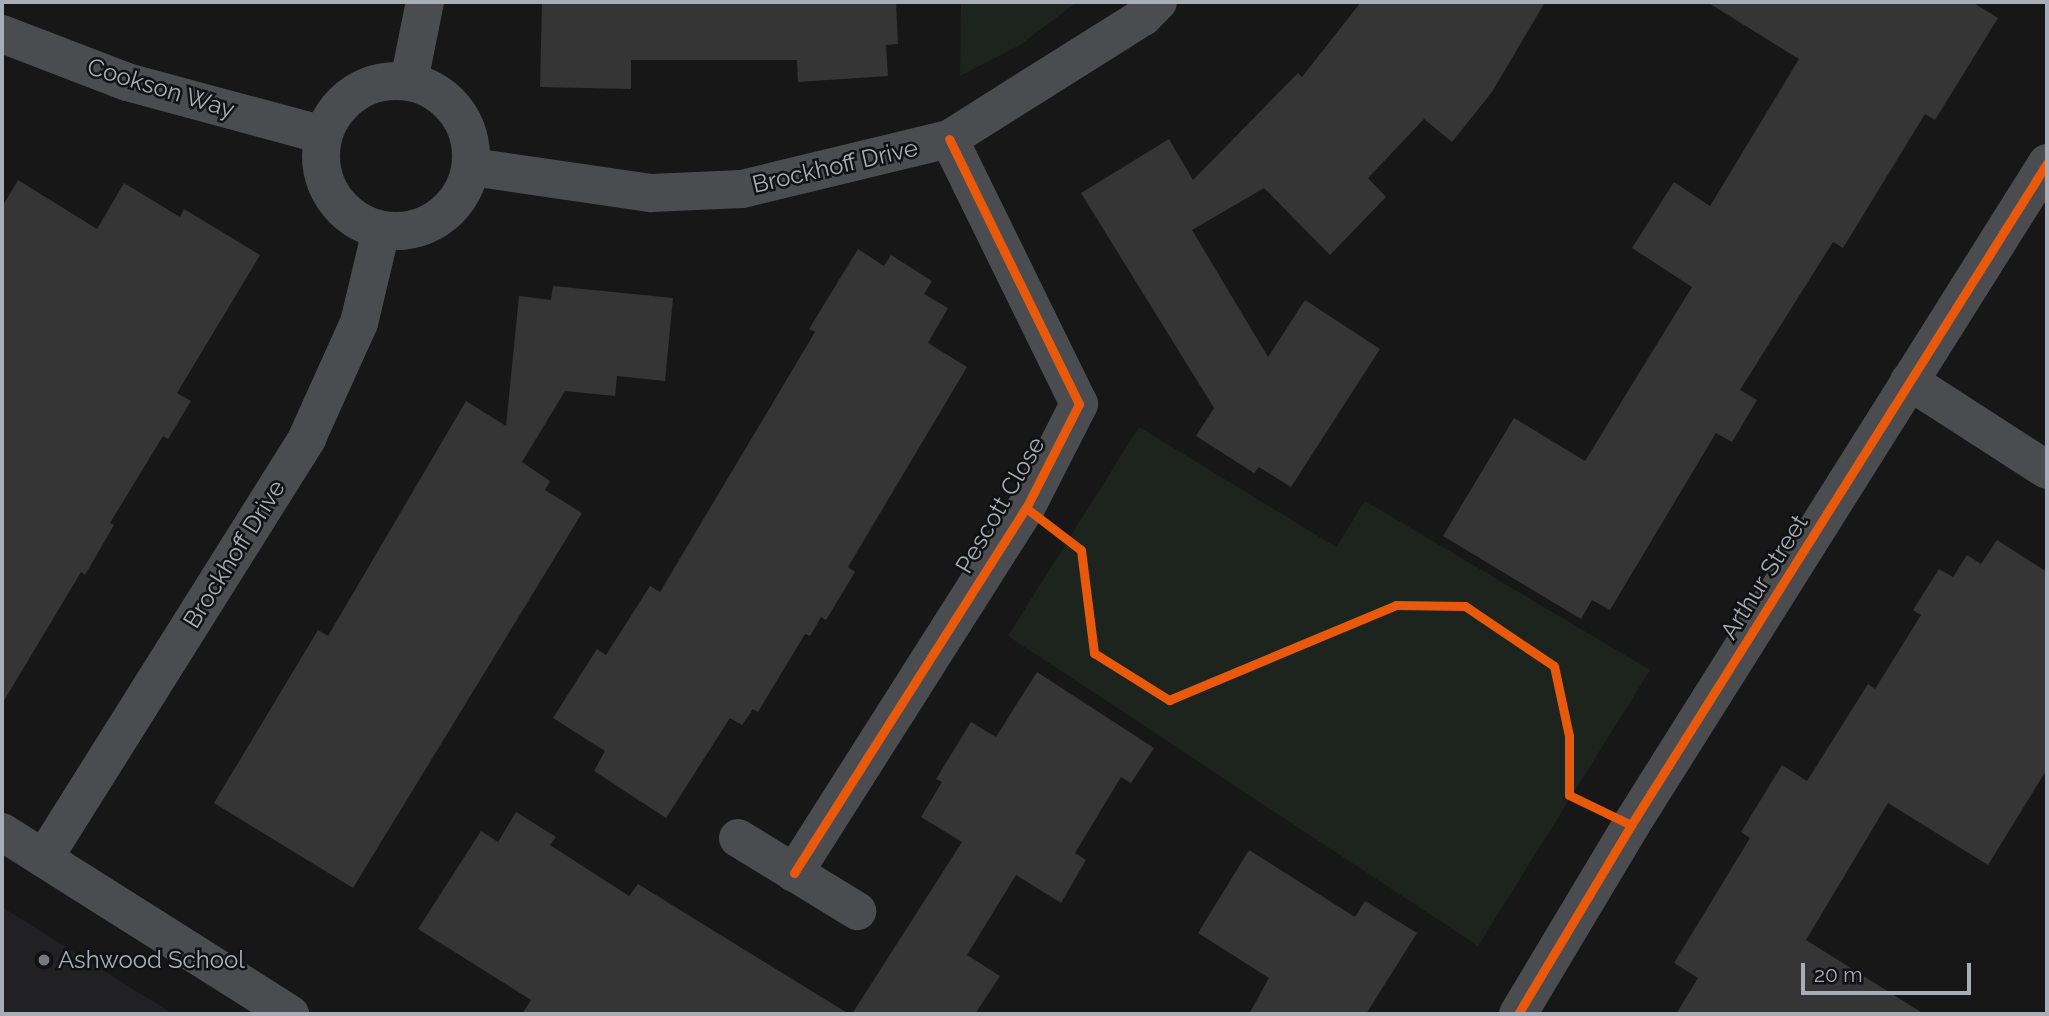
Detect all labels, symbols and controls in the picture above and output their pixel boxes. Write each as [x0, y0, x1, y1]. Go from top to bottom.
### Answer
street label: Cookson Way [84, 52, 238, 124]
street label: Brockhoff Drive [749, 133, 921, 199]
street label: Pescott Close [949, 432, 1051, 578]
street label: Brockhoff Drive [177, 474, 291, 634]
street label: Arthur Street [1714, 509, 1814, 645]
place label: Ashwood School [58, 946, 245, 974]
scale bar [1804, 950, 1974, 994]
marker: Ashwood School [36, 952, 52, 968]
text: 20 m [1814, 962, 1862, 987]

